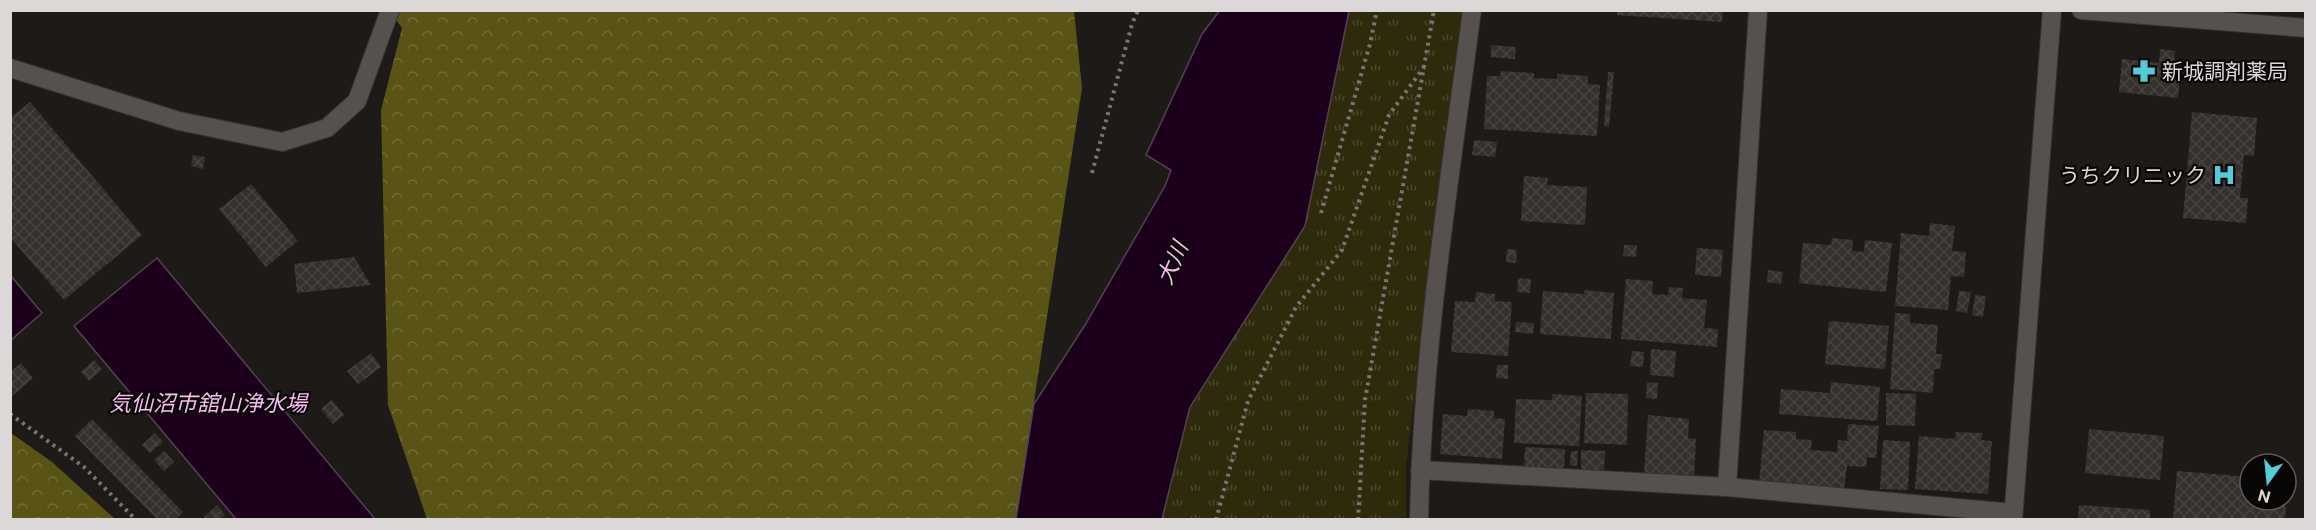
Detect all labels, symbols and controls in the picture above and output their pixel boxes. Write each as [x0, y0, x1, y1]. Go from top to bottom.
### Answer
pharmacy icon: 新城調剤薬局 [2131, 58, 2157, 84]
place label: 新城調剤薬局 [2162, 59, 2288, 84]
hospital icon: うちクリニック [2211, 162, 2237, 188]
place label: うちクリニック [2059, 163, 2206, 188]
water label: 大川 [1151, 236, 1194, 288]
water label: 気仙沼市舘山浄水場 [109, 390, 310, 416]
north arrow [2238, 452, 2298, 512]
text: N [2256, 485, 2273, 507]

